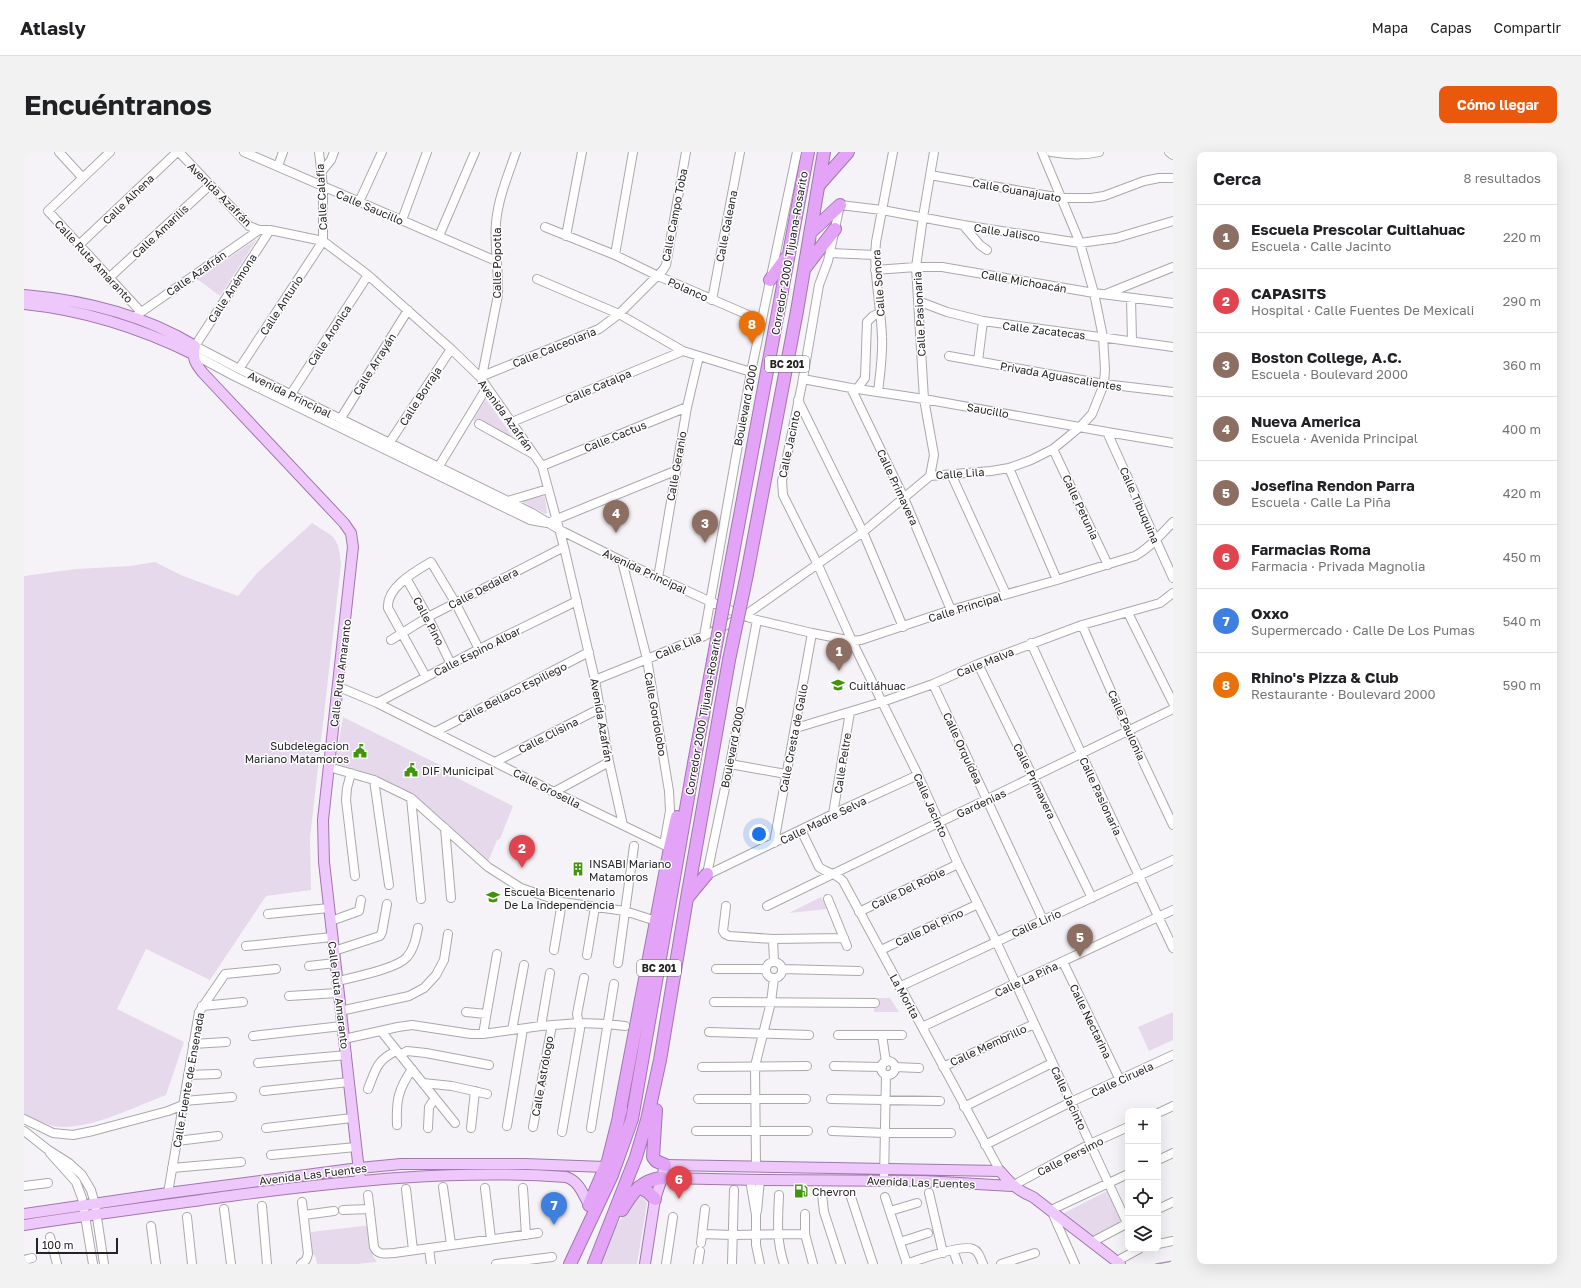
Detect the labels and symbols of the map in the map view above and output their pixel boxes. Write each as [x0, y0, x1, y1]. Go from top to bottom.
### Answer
street label: Avenida Azafrán [185, 159, 255, 229]
street label: Calle Calafia [313, 164, 329, 230]
street label: Calle Campo Toba [659, 167, 689, 263]
street label: Corredor 2000 Tijuana-Rosarito [768, 170, 810, 336]
street label: Calle Alhena [100, 171, 156, 227]
street label: Calle Guanajuato [972, 176, 1063, 204]
street label: Calle Saucillo [334, 187, 406, 227]
street label: Calle Galeana [713, 189, 739, 263]
street label: Calle Amarilis [129, 201, 191, 261]
street label: Calle Ruta Amaranto [52, 217, 136, 305]
street label: Calle Jalisco [973, 220, 1041, 244]
street label: Calle Popotla [490, 228, 503, 298]
street label: Calle Azafrán [163, 248, 229, 298]
street label: Calle Sonora [869, 249, 887, 317]
street label: Calle Anémona [205, 251, 259, 325]
street label: Calle Michoacán [980, 267, 1068, 295]
street label: Calle Pasionaria [910, 271, 928, 357]
street label: Calle Anturio [257, 272, 305, 337]
street label: Polanco [666, 274, 711, 304]
street label: Calle Aronica [305, 302, 353, 368]
pin: 8 [739, 311, 765, 344]
street label: Calle Zacatecas [1002, 318, 1086, 342]
street label: Calle Calceolaria [510, 324, 598, 370]
street label: Calle Arrayán [350, 331, 398, 397]
road number: BC 201 [765, 356, 809, 372]
street label: Privada Aguascalientes [999, 359, 1123, 393]
street label: Boulevard 2000 [731, 363, 759, 447]
street label: Calle Borraja [396, 364, 444, 428]
street label: Calle Catalpa [563, 366, 633, 406]
street label: Avenida Principal [246, 368, 334, 420]
street label: Avenida Azafrán [476, 377, 536, 453]
street label: Saucillo [966, 400, 1010, 420]
street label: Calle Jacinto [776, 409, 803, 479]
street label: Calle Cactus [582, 417, 648, 454]
street label: Calle Geranio [663, 430, 689, 502]
street label: Calle Primavera [875, 447, 921, 527]
street label: Calle Lila [935, 465, 985, 481]
street label: Calle Tibuquina [1117, 465, 1163, 545]
street label: Calle Petunia [1060, 472, 1102, 542]
pin: 4 [603, 500, 629, 533]
pin: 3 [692, 510, 718, 543]
street label: Avenida Principal [601, 546, 689, 596]
street label: Calle Dedalera [446, 565, 520, 611]
street label: Calle Principal [927, 589, 1004, 624]
street label: Calle Pino [411, 594, 447, 648]
street label: Calle Ruta Amaranto [327, 618, 353, 728]
street label: Calle Espino Albar [431, 623, 523, 679]
street label: Calle Lila [653, 630, 703, 662]
street label: Corredor 2000 Tijuana-Rosarito [682, 630, 724, 796]
pin: 1 [826, 638, 852, 671]
street label: Calle Malva [954, 645, 1016, 679]
street label: Calle Bellaco Espiliego [455, 659, 569, 725]
street label: Calle Gordolobo [642, 671, 670, 757]
street label: Avenida Azafrán [588, 677, 616, 763]
school or university icon: Cuitláhuac [830, 677, 846, 693]
place label: Cuitláhuac [849, 679, 906, 692]
street label: Calle Cresta de Gallo [776, 682, 810, 793]
street label: Calle Paulonia [1106, 688, 1148, 762]
street label: Boulevard 2000 [718, 705, 746, 789]
street label: Calle Orquídea [941, 710, 985, 786]
street label: Calle Clisina [516, 714, 580, 756]
street label: Calle Peltre [831, 732, 853, 794]
place label: Subdelegacion Mariano Matamoros [245, 739, 349, 765]
street label: Calle Primavera [1011, 741, 1059, 821]
public building icon: Subdelegacion Mariano Matamoros [352, 743, 368, 759]
street label: Calle Pasionaria [1077, 755, 1125, 837]
public building icon: DIF Municipal [403, 762, 419, 778]
place label: DIF Municipal [422, 764, 494, 777]
street label: Calle Grosella [511, 765, 583, 811]
street label: Calle Jacinto [911, 771, 951, 839]
street label: Gardenias [954, 786, 1008, 820]
street label: Calle Madre Selva [778, 793, 868, 847]
your location [749, 824, 769, 844]
pin: 2 [509, 835, 535, 868]
place label: INSABI Mariano Matamoros [589, 857, 672, 883]
building icon: INSABI Mariano Matamoros [570, 861, 586, 877]
street label: Calle Del Roble [869, 864, 947, 912]
place label: Escuela Bicentenario De La Independencia [504, 885, 615, 911]
school or university icon: Escuela Bicentenario De La Independencia [485, 889, 501, 905]
street label: Calle Del Pino [893, 905, 965, 948]
street label: Calle Lirio [1009, 906, 1063, 940]
pin: 5 [1067, 924, 1093, 957]
street label: Calle Ruta Amaranto [326, 940, 352, 1050]
street label: Calle La Piña [992, 959, 1060, 999]
road number: BC 201 [637, 960, 681, 976]
street label: La Morita [887, 971, 923, 1021]
street label: Calle Nectarina [1067, 982, 1115, 1060]
street label: Calle Fuente de Ensenada [170, 1011, 206, 1149]
street label: Calle Membrillo [948, 1021, 1029, 1068]
street label: Calle Astrólogo [529, 1034, 556, 1117]
street label: Calle Ciruela [1089, 1059, 1155, 1099]
street label: Calle Jacinto [1049, 1064, 1090, 1132]
street label: Calle Persimo [1035, 1134, 1106, 1178]
street label: Avenida Las Fuentes [258, 1161, 368, 1187]
pin: 6 [666, 1166, 692, 1199]
street label: Avenida Las Fuentes [867, 1174, 976, 1190]
fuel station icon: Chevron [793, 1183, 809, 1199]
place label: Chevron [812, 1185, 856, 1198]
pin: 7 [541, 1192, 567, 1225]
scale bar [36, 1236, 118, 1255]

